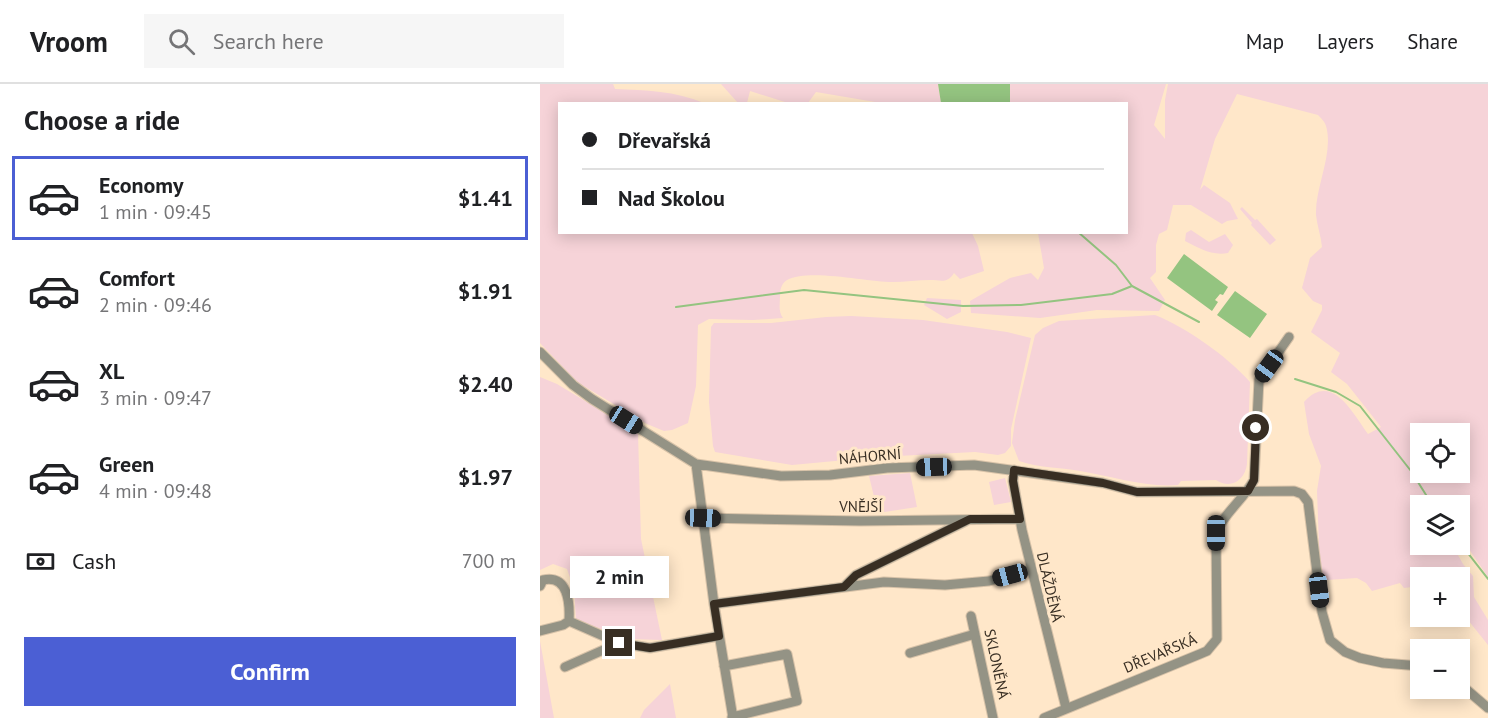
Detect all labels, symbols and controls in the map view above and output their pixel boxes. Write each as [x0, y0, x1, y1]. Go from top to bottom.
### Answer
search box [144, 14, 564, 68]
text: Vroom [30, 23, 108, 60]
icon: search [165, 25, 198, 58]
text: Search here [213, 27, 324, 55]
text: Map [1246, 28, 1284, 55]
text: Layers [1317, 28, 1374, 55]
text: Share [1407, 28, 1458, 55]
text: Choose a ride [24, 103, 180, 137]
text: Dřevařská [618, 126, 711, 154]
icon: car [27, 171, 81, 225]
text: Economy [99, 171, 183, 199]
text: $1.41 [458, 184, 513, 212]
text: Nad Školou [618, 184, 725, 212]
text: 1 min · 09:45 [99, 199, 212, 225]
icon: car [27, 264, 81, 318]
text: Comfort [99, 264, 175, 292]
text: $1.91 [458, 277, 513, 305]
text: 2 min · 09:46 [99, 292, 212, 318]
car [1251, 346, 1287, 386]
icon: car [27, 357, 81, 411]
text: XL [99, 357, 124, 385]
text: $2.40 [458, 370, 513, 398]
text: 3 min · 09:47 [99, 385, 212, 411]
car [606, 403, 646, 437]
route start [1242, 414, 1269, 441]
map controls [1410, 423, 1470, 699]
button: locate [1410, 423, 1470, 483]
street label: NÁHORNÍ [838, 444, 903, 468]
icon: car [27, 450, 81, 504]
text: Green [99, 450, 154, 478]
car [916, 457, 952, 477]
text: $1.97 [458, 463, 513, 491]
text: 4 min · 09:48 [99, 478, 212, 504]
button: layers [1410, 495, 1470, 555]
street label: VNĚJŠÍ [838, 497, 883, 516]
car [685, 508, 721, 528]
car [1207, 515, 1225, 551]
icon: cash [24, 545, 57, 578]
text: Cash [72, 547, 116, 575]
text: 700 m [462, 548, 516, 574]
street label: DLÁŽDĚNÁ [1033, 550, 1067, 624]
callout: 2 min [569, 556, 668, 598]
car [990, 562, 1030, 588]
text: 2 min [595, 564, 644, 590]
button: + [1410, 567, 1470, 627]
car [1308, 571, 1330, 609]
street label: SKLONĚNÁ [980, 627, 1014, 701]
route end [605, 629, 632, 656]
street label: DŘEVAŘSKÁ [1120, 629, 1200, 677]
button: Confirm [24, 637, 516, 706]
button: − [1410, 639, 1470, 699]

